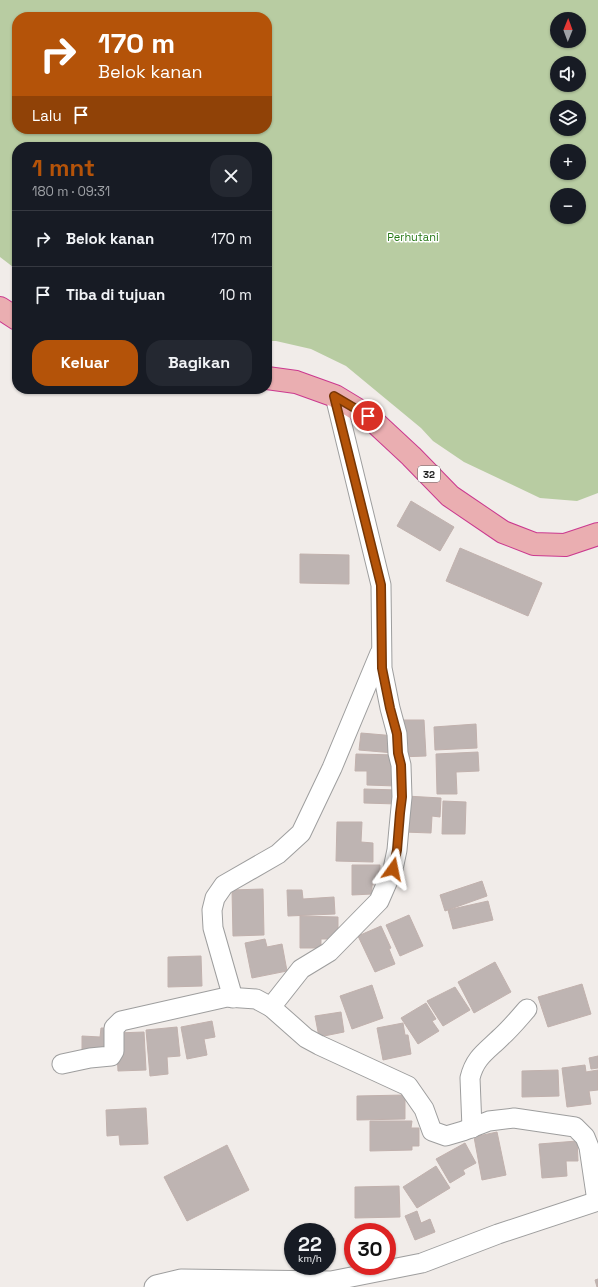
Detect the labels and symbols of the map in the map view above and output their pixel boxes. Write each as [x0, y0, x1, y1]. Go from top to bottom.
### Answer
north arrow [550, 12, 586, 48]
park label: Perhutani [387, 230, 439, 244]
pin [351, 399, 385, 433]
road number: 32 [418, 466, 440, 482]
position arrow [372, 848, 414, 890]
speed limit sign: 30 [344, 1223, 396, 1275]

